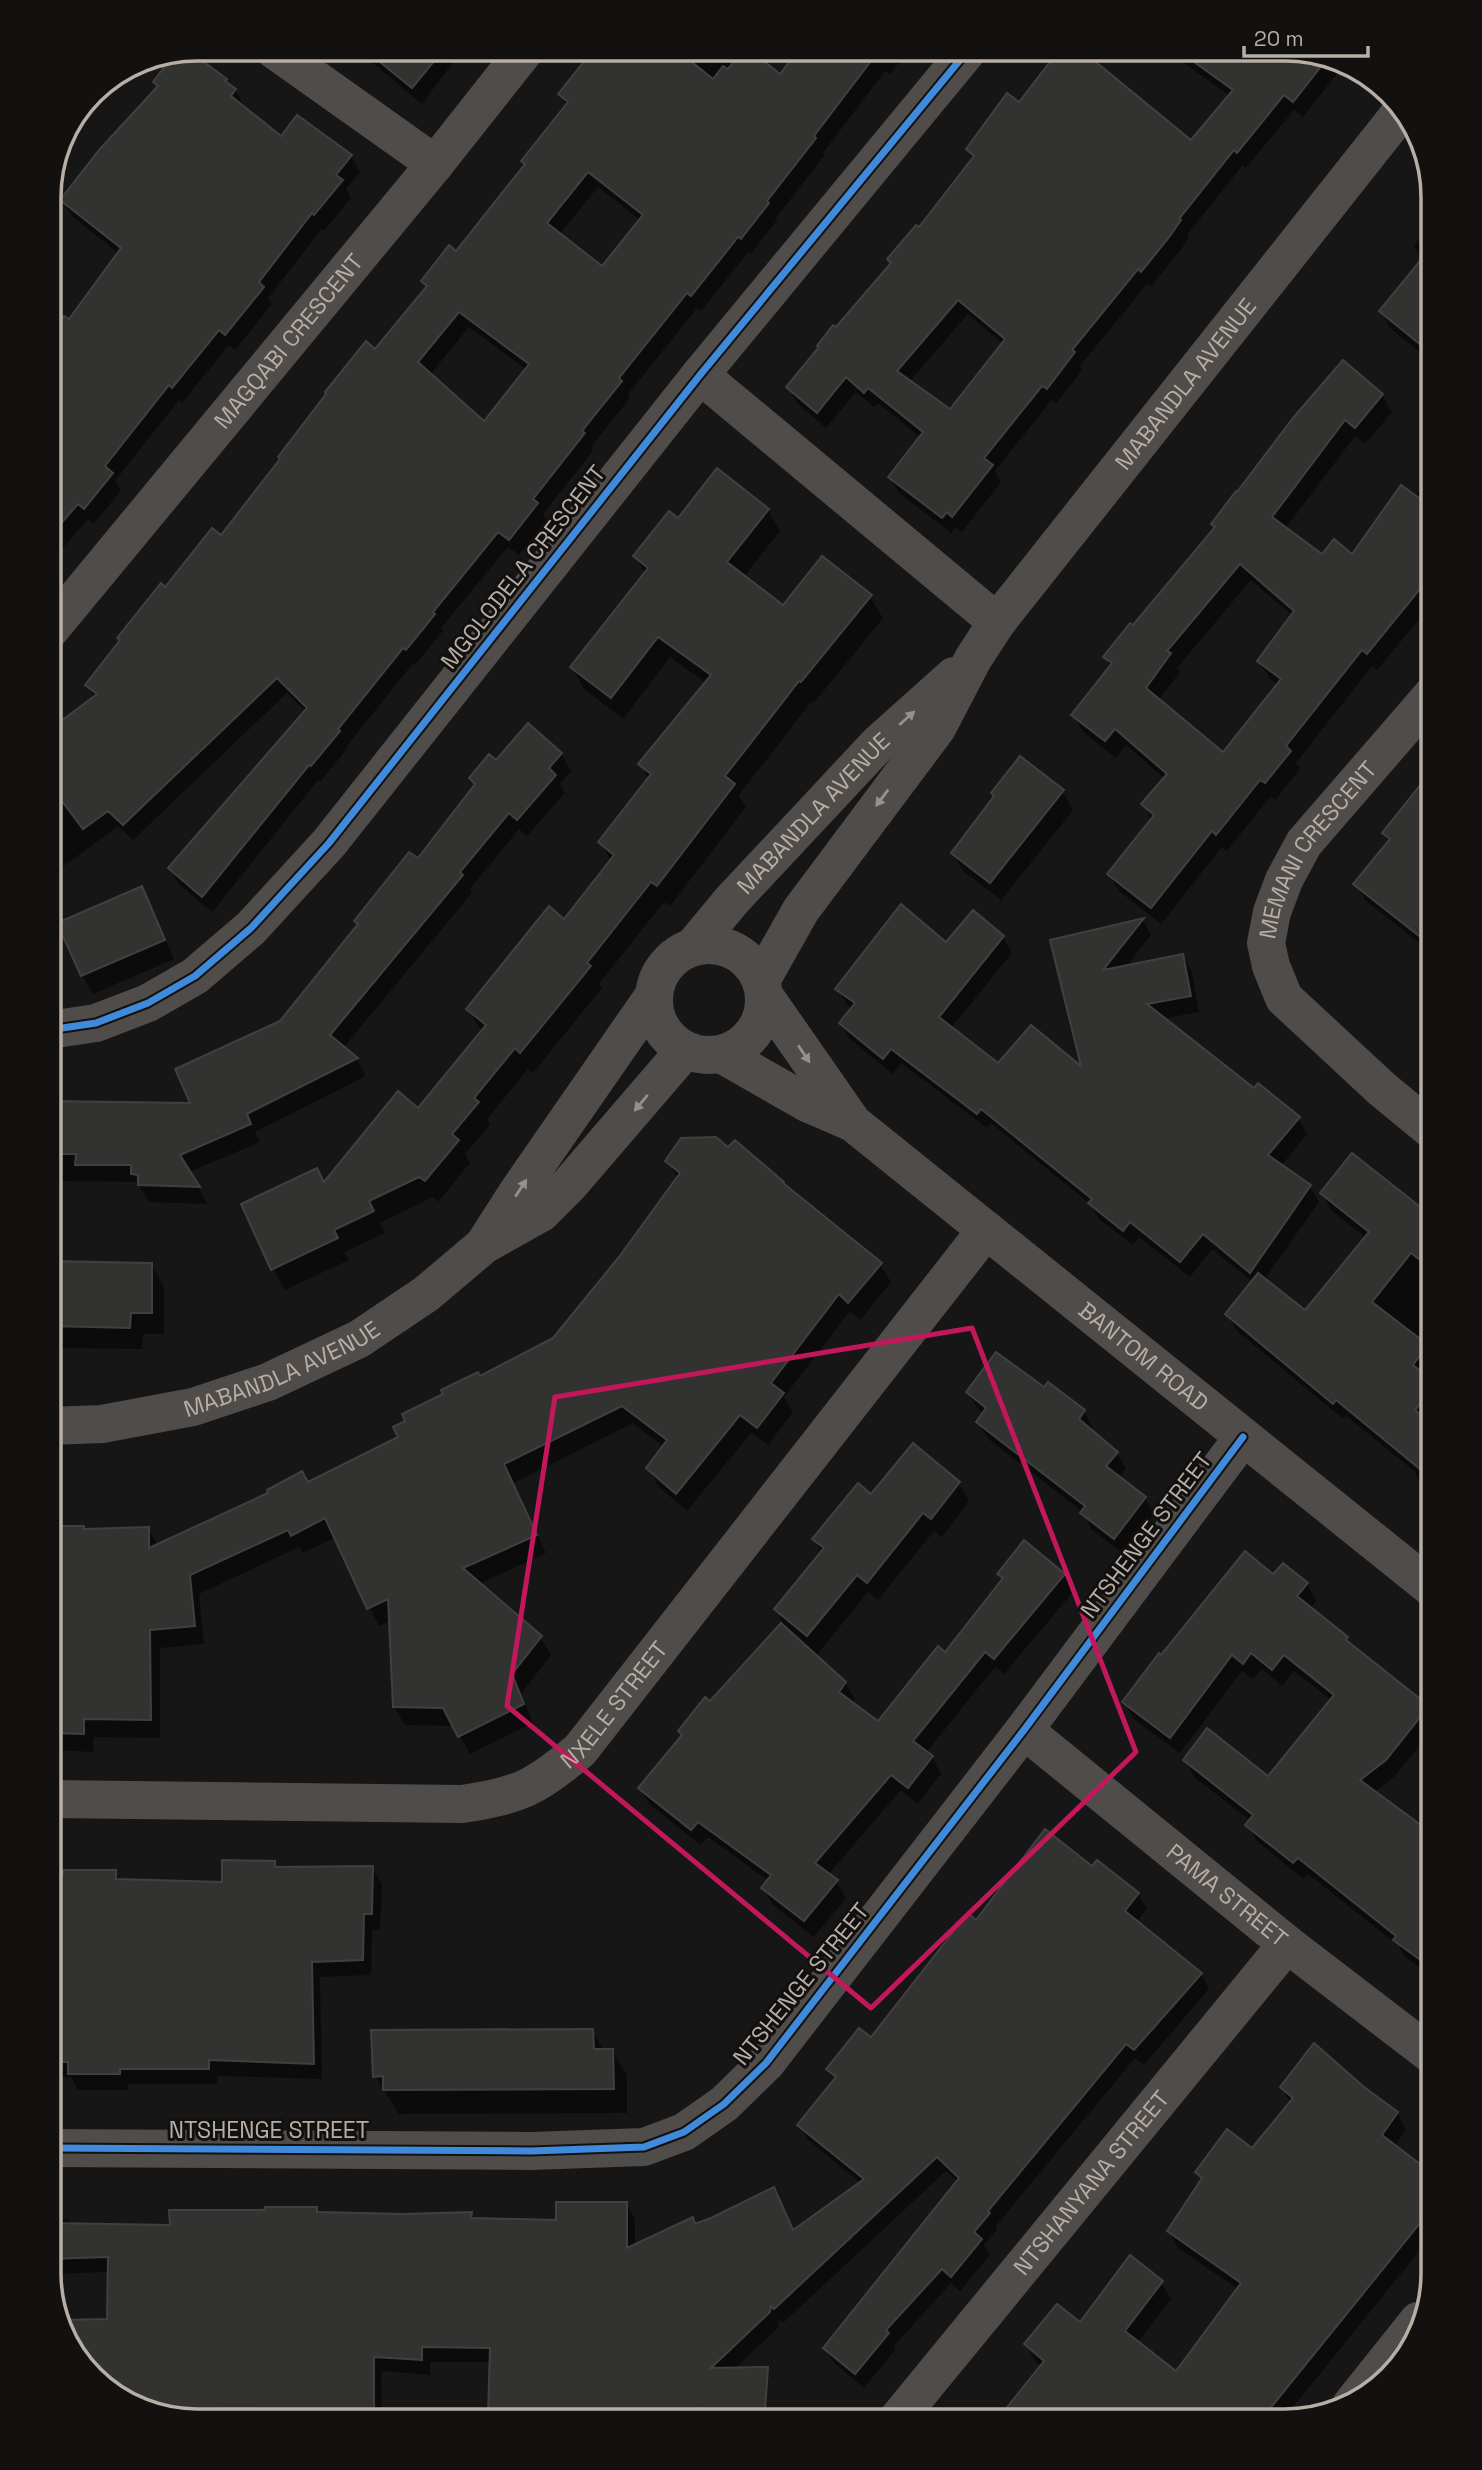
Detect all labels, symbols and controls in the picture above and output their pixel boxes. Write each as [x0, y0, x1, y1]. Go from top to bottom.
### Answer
scale bar [1244, 14, 1368, 58]
text: 20 m [1254, 25, 1304, 52]
street label: MAGQABI CRESCENT [207, 247, 370, 435]
street label: MABANDLA AVENUE [1108, 292, 1263, 476]
street label: MGOLODELA CRESCENT [434, 459, 612, 675]
one-way arrow [898, 711, 915, 726]
street label: MABANDLA AVENUE [730, 726, 896, 900]
street label: MEMANI CRESCENT [1252, 755, 1383, 941]
one-way arrow [875, 789, 890, 807]
one-way arrow [797, 1045, 810, 1064]
one-way arrow [634, 1094, 649, 1111]
one-way arrow [514, 1178, 527, 1197]
street label: BANTOM ROAD [1072, 1295, 1215, 1418]
street label: MABANDLA AVENUE [180, 1314, 386, 1424]
street label: NTSHENGE STREET [1074, 1446, 1218, 1624]
street label: NXELE STREET [554, 1635, 674, 1775]
street label: PAMA STREET [1160, 1837, 1294, 1954]
street label: NTSHENGE STREET [726, 1897, 876, 2071]
street label: NTSHANYANA STREET [1007, 2084, 1176, 2281]
street label: NTSHENGE STREET [169, 2115, 369, 2145]

